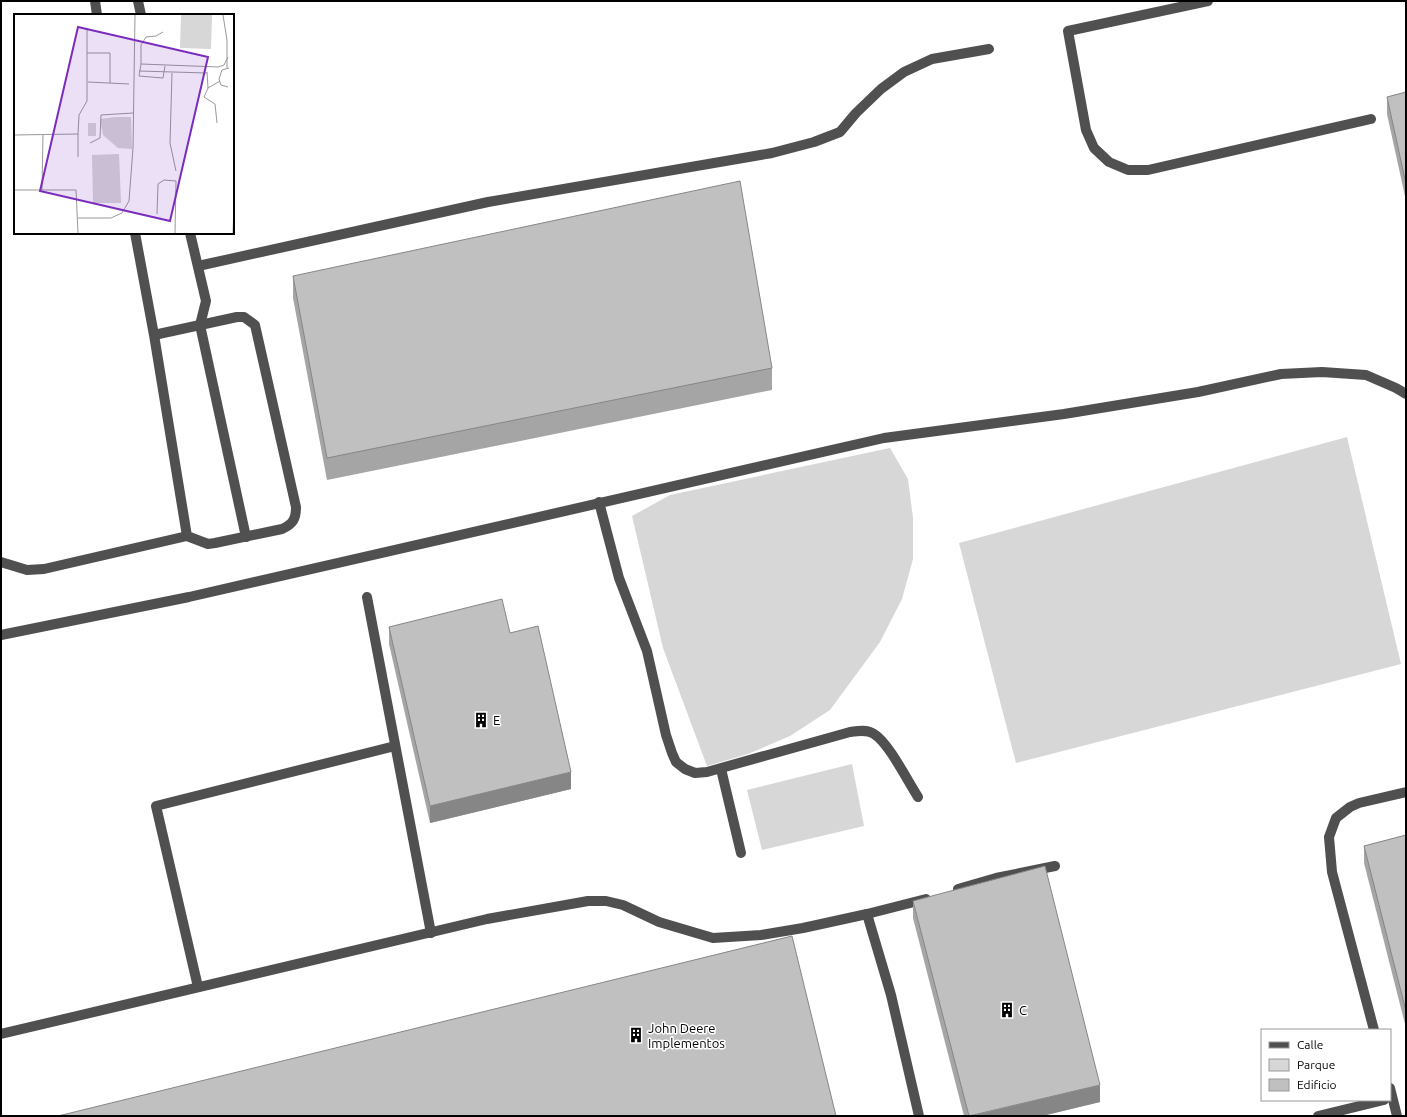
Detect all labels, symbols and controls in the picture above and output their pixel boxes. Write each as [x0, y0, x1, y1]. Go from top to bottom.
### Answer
inset map [14, 14, 234, 234]
building icon: E [472, 711, 490, 729]
place label: E [493, 713, 500, 727]
building icon: C [998, 1001, 1016, 1019]
place label: C [1019, 1003, 1027, 1017]
place label: John Deere Implementos [648, 1021, 725, 1050]
building icon: John Deere Implementos [627, 1026, 645, 1044]
legend [1261, 1029, 1391, 1101]
text: Calle [1297, 1038, 1323, 1051]
text: Parque [1297, 1058, 1335, 1071]
text: Edificio [1297, 1078, 1337, 1091]

